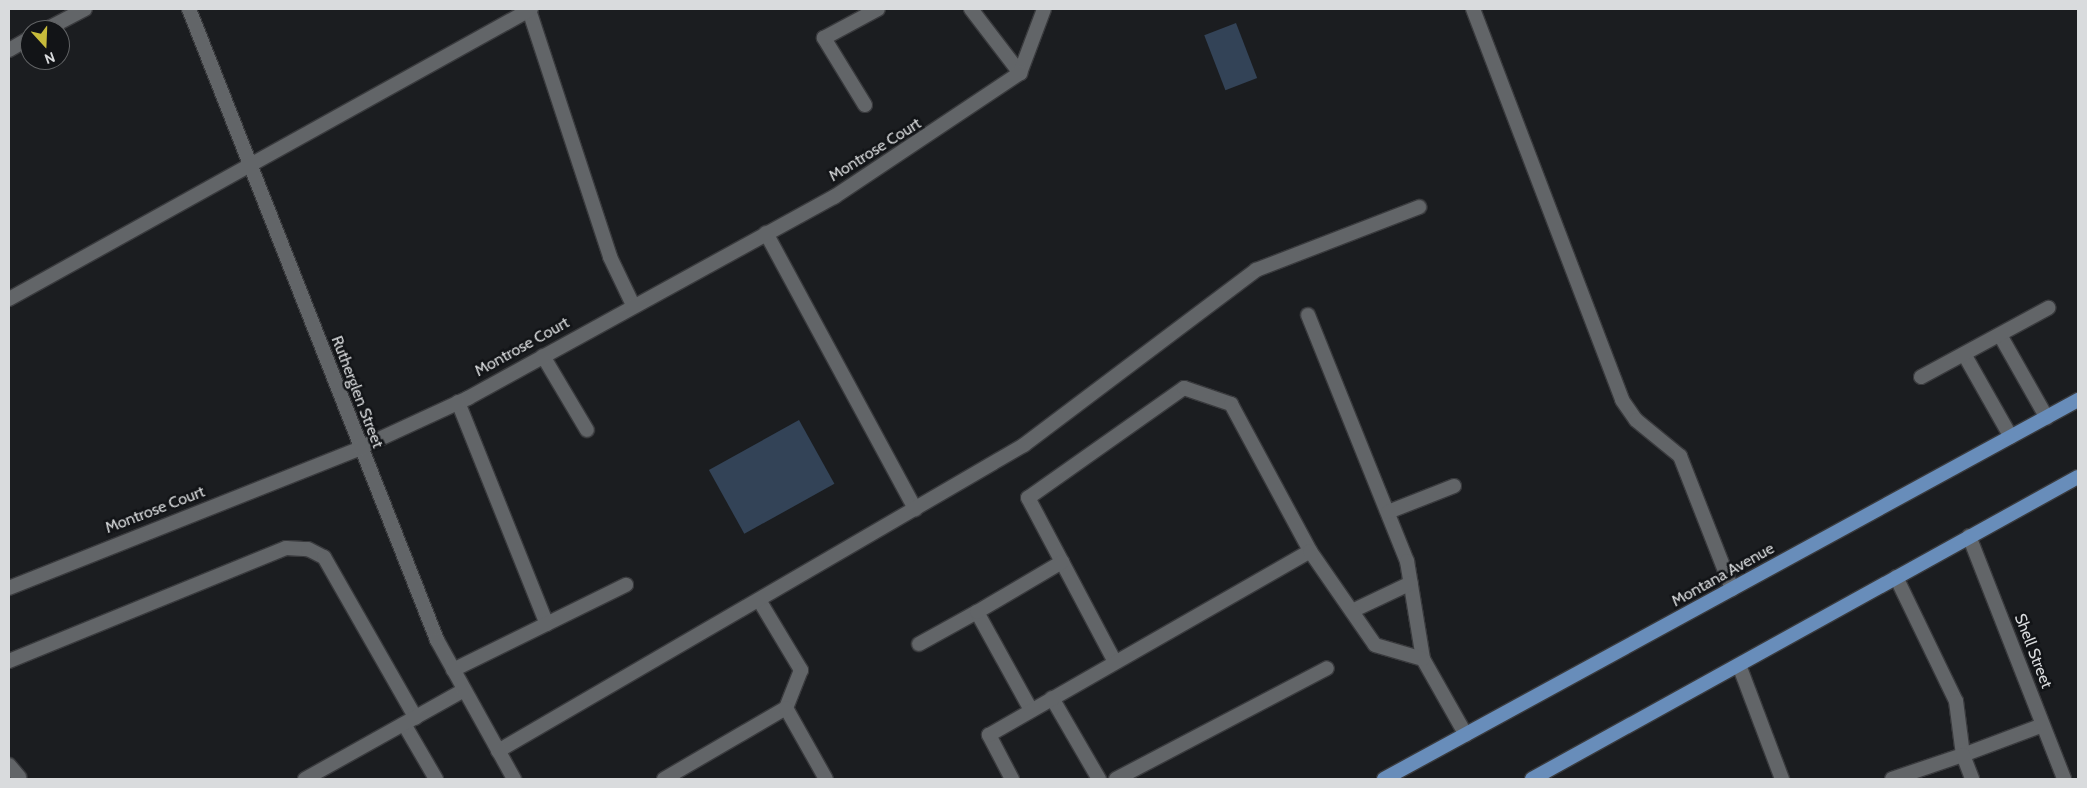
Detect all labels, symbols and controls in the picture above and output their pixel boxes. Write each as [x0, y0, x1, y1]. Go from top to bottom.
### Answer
north arrow [20, 20, 70, 70]
text: N [42, 48, 58, 68]
street label: Montrose Court [825, 114, 925, 186]
street label: Montrose Court [471, 313, 573, 381]
street label: Rutherglen Street [327, 333, 387, 451]
street label: Montrose Court [102, 482, 208, 538]
street label: Montana Avenue [1668, 539, 1778, 611]
street label: Shell Street [2010, 611, 2056, 691]

